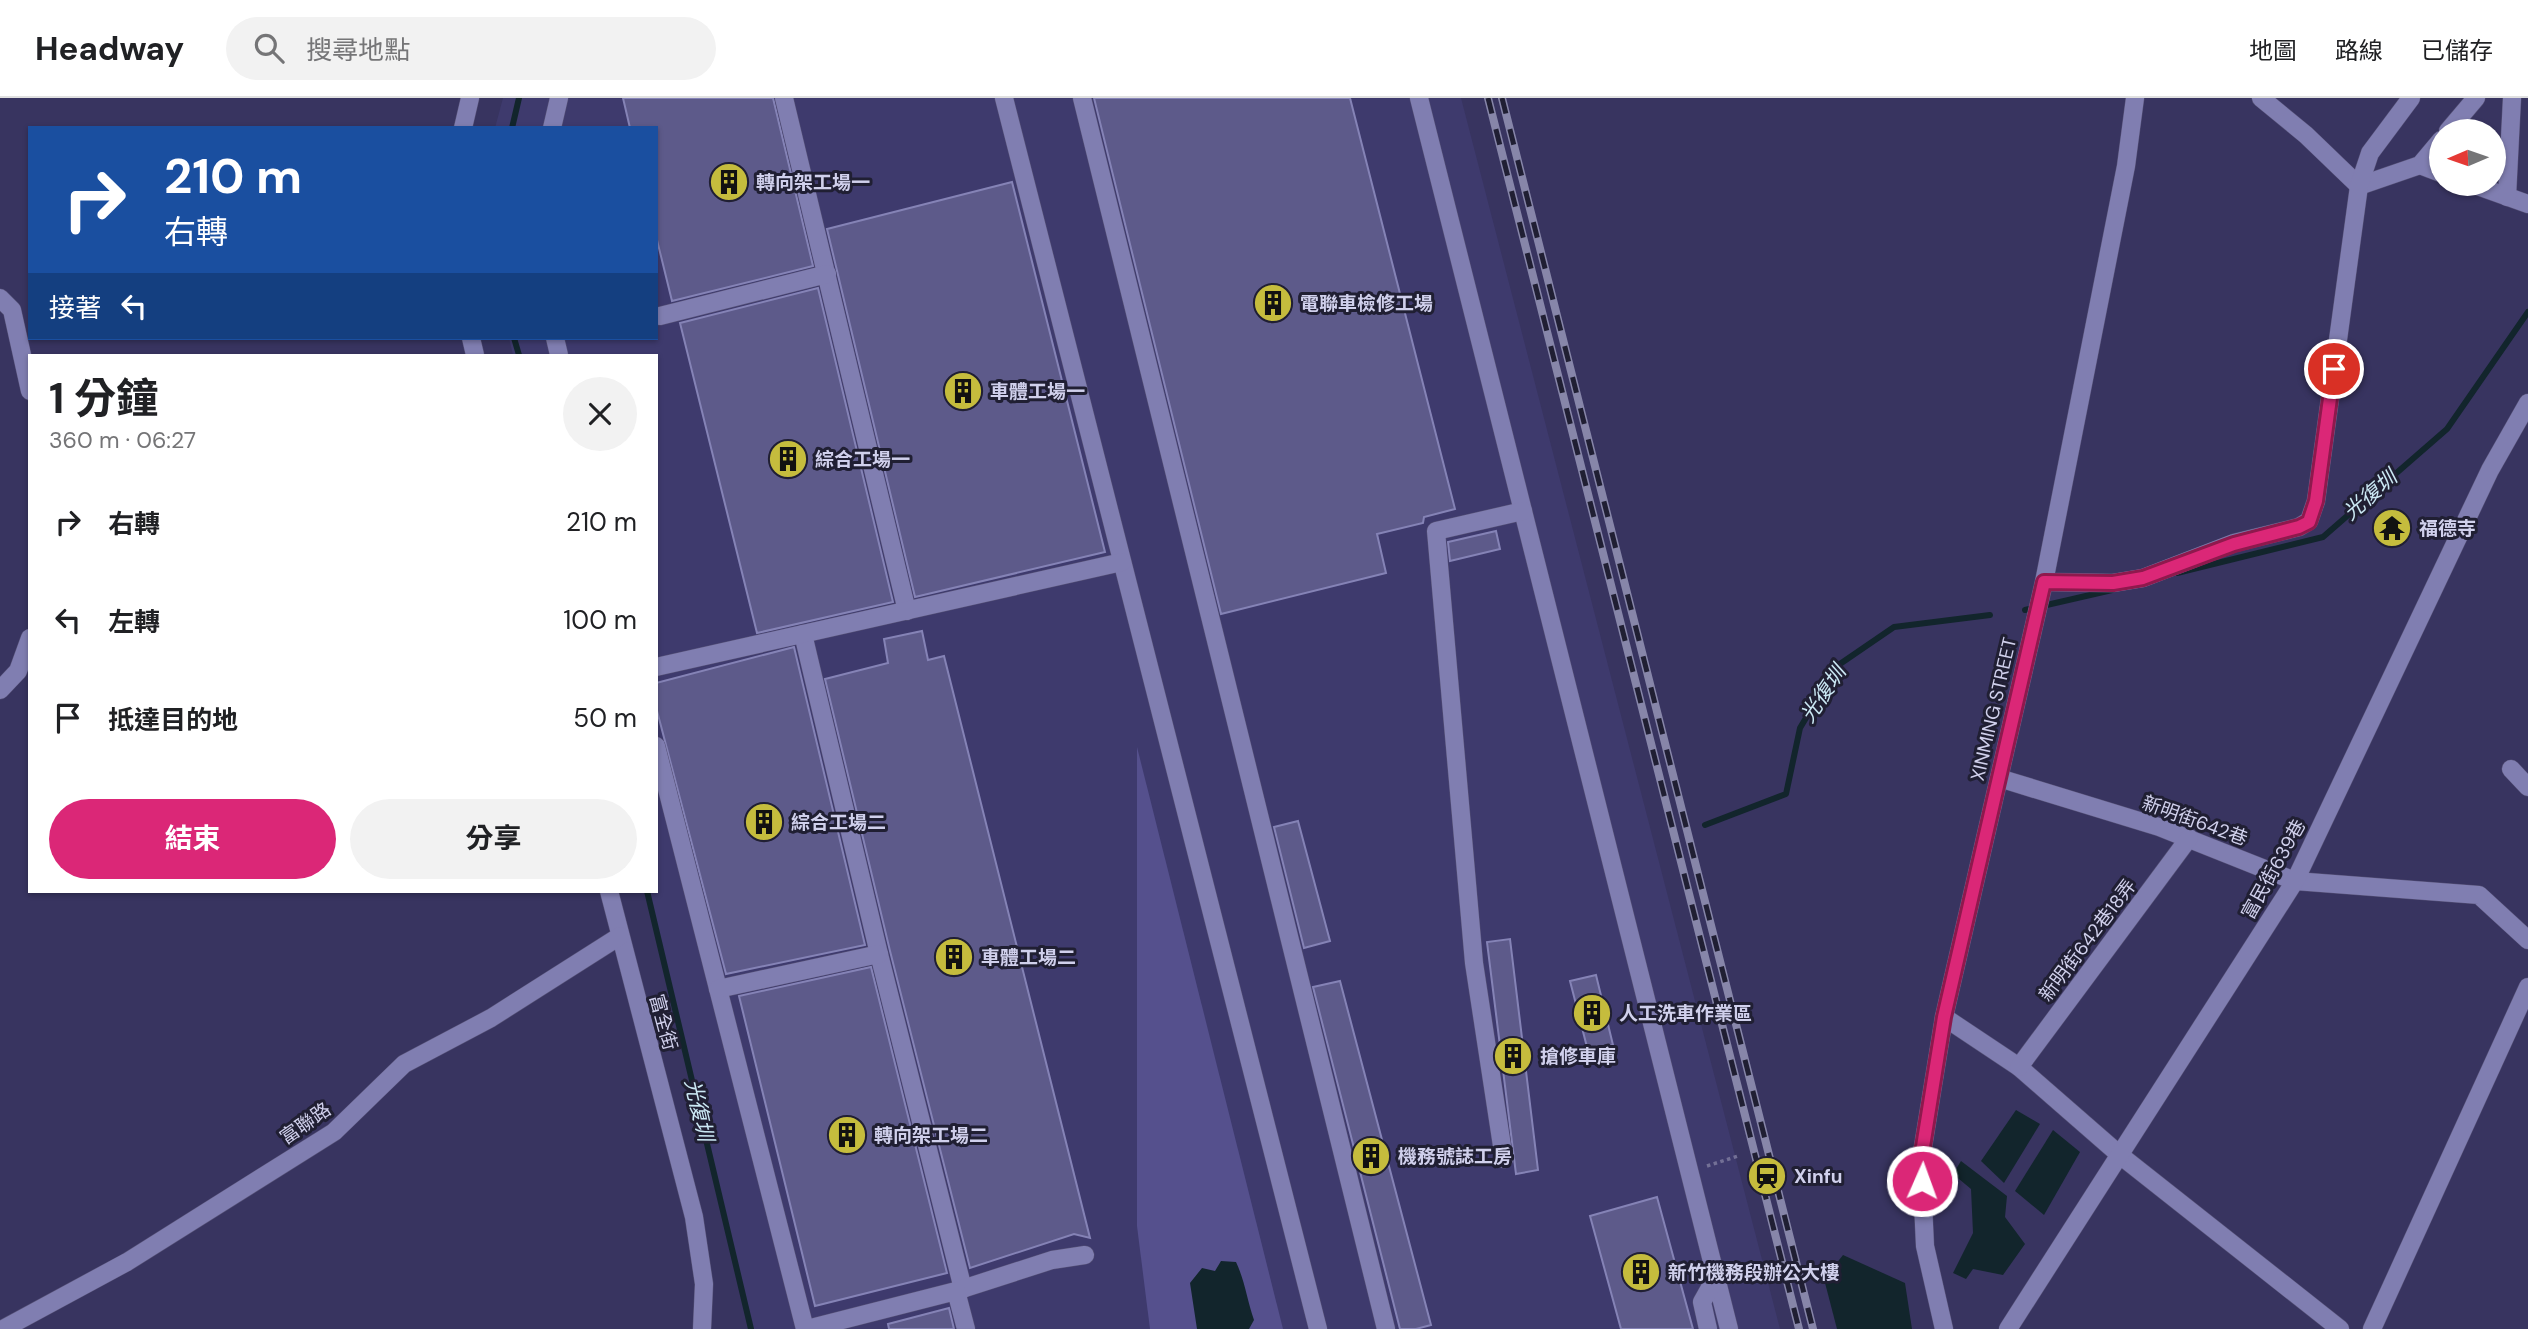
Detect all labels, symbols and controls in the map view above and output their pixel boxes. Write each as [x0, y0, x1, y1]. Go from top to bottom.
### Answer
search box [226, 17, 716, 80]
text: Headway [35, 27, 184, 70]
icon: search [250, 29, 288, 67]
text: 搜尋地點 [306, 33, 410, 67]
text: 地圖 [2249, 35, 2297, 66]
text: 路線 [2335, 35, 2383, 66]
text: 已儲存 [2421, 35, 2493, 66]
north arrow [2429, 119, 2506, 196]
map controls [2429, 119, 2506, 196]
text: 210 m [164, 144, 302, 208]
icon: right [49, 154, 140, 245]
building icon: 轉向架工場一 [708, 161, 750, 203]
place label: 轉向架工場一 [756, 170, 870, 195]
text: 右轉 [164, 211, 228, 253]
building icon: 電聯車檢修工場 [1252, 282, 1294, 324]
icon: left [115, 287, 153, 325]
text: 接著 [49, 291, 101, 325]
place label: 電聯車檢修工場 [1300, 291, 1433, 316]
pin [2304, 339, 2364, 399]
icon: arrive [2315, 350, 2353, 388]
building icon: 車體工場一 [942, 370, 984, 412]
text: 1 分鐘 [49, 371, 158, 426]
button: close [563, 377, 637, 451]
place label: 車體工場一 [990, 379, 1085, 404]
text: 360 m · 06:27 [49, 425, 196, 455]
building icon: 綜合工場一 [767, 438, 809, 480]
place label: 綜合工場一 [815, 447, 910, 472]
water label: 光復圳 [2337, 462, 2405, 526]
icon: right [49, 503, 87, 541]
text: 210 m [566, 505, 637, 539]
text: 右轉 [108, 507, 160, 541]
temple icon: 福德寺 [2371, 507, 2413, 549]
place label: 福德寺 [2419, 516, 2476, 541]
icon: left [49, 601, 87, 639]
text: 100 m [563, 603, 637, 637]
text: 左轉 [108, 605, 160, 639]
street label: XINMING STREET [1965, 634, 2022, 783]
water label: 光復圳 [1794, 658, 1854, 728]
icon: arrive [49, 699, 87, 737]
text: 50 m [573, 701, 637, 735]
text: 抵達目的地 [108, 703, 238, 737]
street label: 新明街642巷 [2139, 790, 2251, 851]
button: 結束 [49, 799, 336, 879]
button: 分享 [350, 799, 637, 879]
building icon: 綜合工場二 [743, 801, 785, 843]
place label: 綜合工場二 [791, 810, 886, 835]
street label: 富民街639巷 [2236, 815, 2311, 924]
street label: 新明街642巷18弄 [2033, 874, 2142, 1006]
building icon: 車體工場二 [933, 936, 975, 978]
place label: 車體工場二 [981, 945, 1076, 970]
street label: 富全街 [644, 991, 683, 1053]
building icon: 人工洗車作業區 [1571, 992, 1613, 1034]
place label: 人工洗車作業區 [1619, 1001, 1752, 1026]
building icon: 搶修車庫 [1492, 1035, 1534, 1077]
place label: 搶修車庫 [1540, 1044, 1616, 1069]
water label: 光復圳 [678, 1076, 720, 1147]
street label: 富聯路 [275, 1097, 336, 1150]
building icon: 轉向架工場二 [826, 1114, 868, 1156]
place label: 轉向架工場二 [874, 1123, 988, 1148]
building icon: 機務號誌工房 [1350, 1135, 1392, 1177]
place label: 機務號誌工房 [1398, 1144, 1512, 1169]
position arrow [1885, 1144, 1959, 1218]
station icon: Xinfu [1746, 1155, 1788, 1197]
place label: Xinfu [1794, 1164, 1842, 1189]
building icon: 新竹機務段辦公大樓 [1620, 1251, 1662, 1293]
place label: 新竹機務段辦公大樓 [1668, 1260, 1839, 1285]

